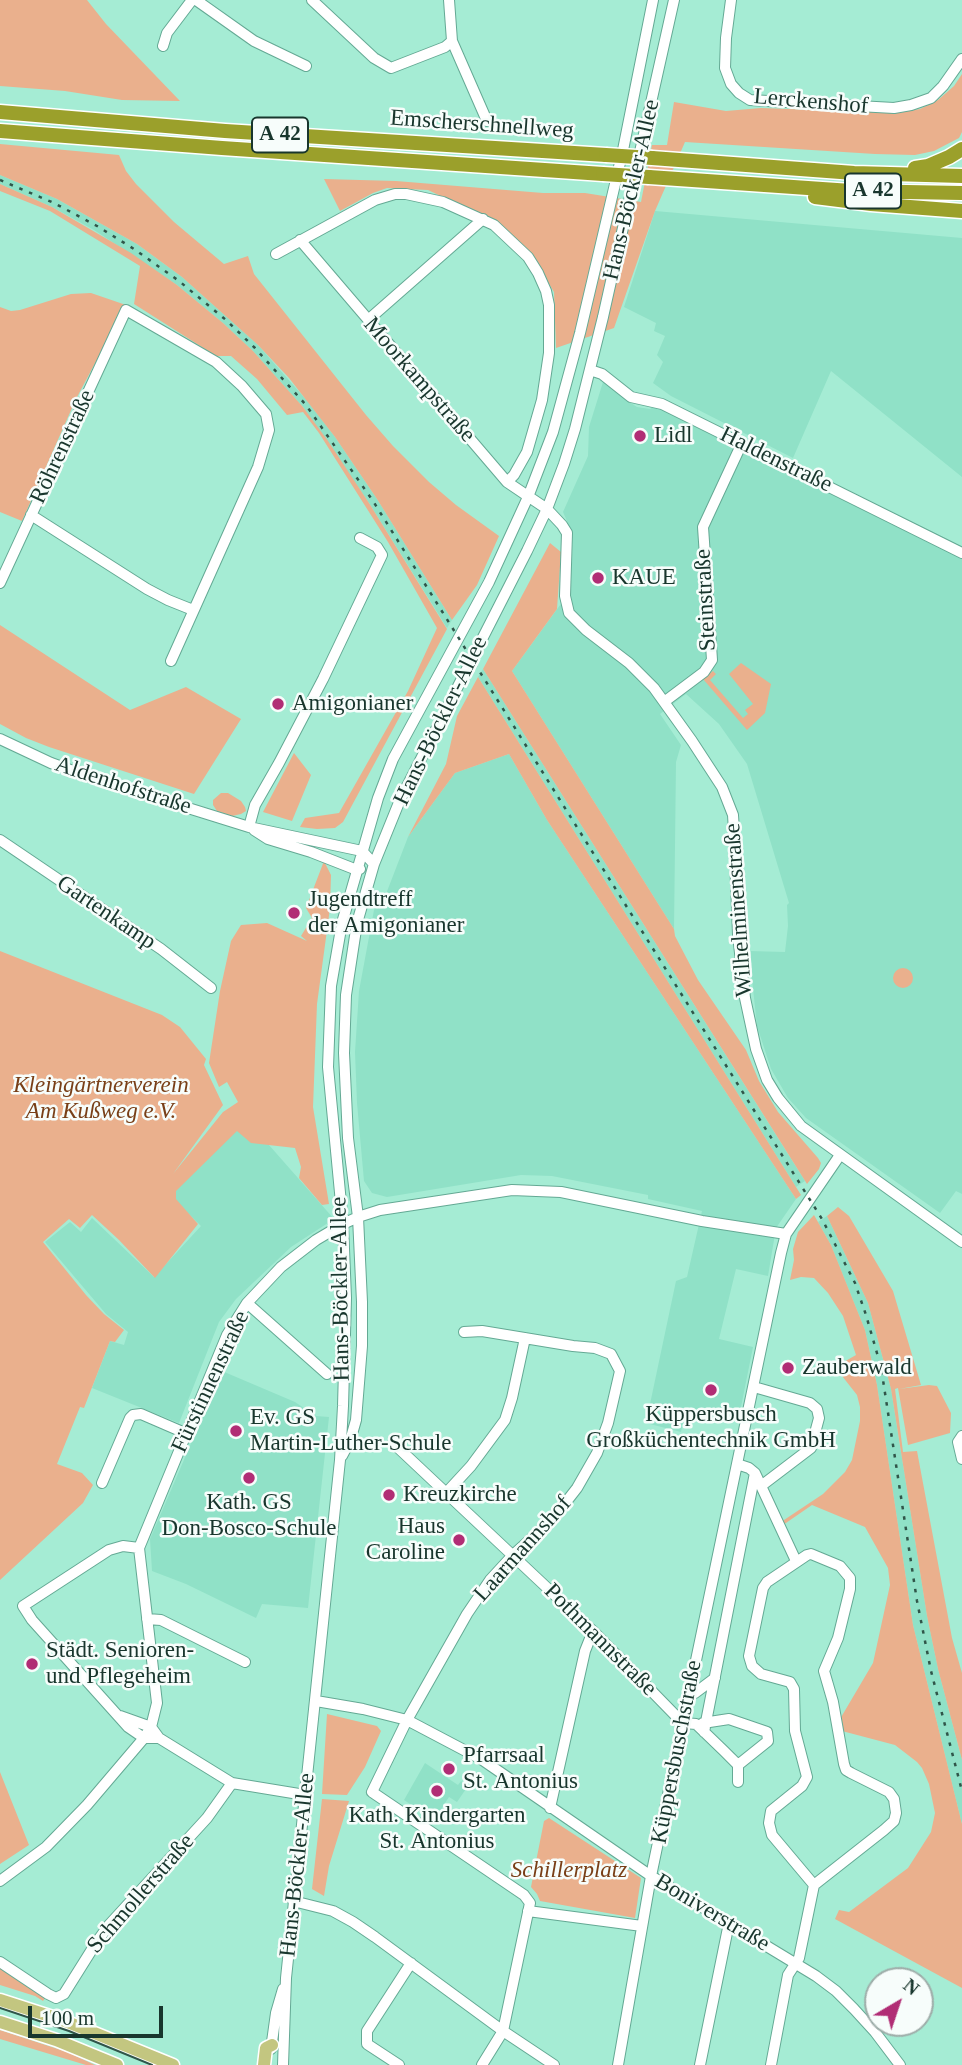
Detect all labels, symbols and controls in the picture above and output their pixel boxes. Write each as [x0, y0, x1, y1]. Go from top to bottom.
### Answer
street label: Lerckenshof [753, 83, 869, 121]
street label: Hans-Böckler-Allee [598, 97, 666, 283]
street label: Emscherschnellweg [389, 105, 575, 145]
road number: A 42 [252, 118, 308, 152]
road number: A 42 [845, 174, 901, 208]
street label: Moorkampstraße [357, 312, 481, 448]
street label: Röhrenstraße [25, 386, 101, 508]
street label: Haldenstraße [715, 421, 837, 499]
place label: Lidl [654, 422, 692, 450]
marker: Lidl [632, 428, 648, 444]
street label: Steinstraße [690, 548, 722, 652]
place label: KAUE [612, 564, 676, 592]
marker: KAUE [590, 570, 606, 586]
street label: Hans-Böckler-Allee [388, 632, 494, 810]
place label: Amigonianer [292, 690, 413, 718]
marker: Amigonianer [270, 696, 286, 712]
street label: Aldenhofstraße [51, 751, 195, 821]
street label: Wilhelminenstraße [719, 822, 759, 998]
street label: Gartenkamp [51, 870, 161, 956]
place label: Jugendtreff der Amigonianer [308, 886, 464, 940]
marker: Jugendtreff der Amigonianer [286, 905, 302, 921]
park label: Kleingärtnerverein Am Kußweg e.V. [13, 1072, 189, 1126]
street label: Hans-Böckler-Allee [326, 1196, 356, 1382]
street label: Fürstinnenstraße [166, 1307, 256, 1457]
place label: Zauberwald [802, 1354, 912, 1382]
marker: Zauberwald [780, 1360, 796, 1376]
marker: Küppersbusch Großküchentechnik GmbH [703, 1382, 719, 1398]
place label: Küppersbusch Großküchentechnik GmbH [586, 1401, 836, 1455]
place label: Ev. GS Martin-Luther-Schule [250, 1404, 451, 1458]
marker: Ev. GS Martin-Luther-Schule [228, 1423, 244, 1439]
marker: Kath. GS Don-Bosco-Schule [241, 1470, 257, 1486]
place label: Kreuzkirche [403, 1481, 517, 1509]
marker: Kreuzkirche [381, 1487, 397, 1503]
place label: Kath. GS Don-Bosco-Schule [161, 1489, 337, 1543]
street label: Laarmannshof [468, 1490, 578, 1608]
place label: Haus Caroline [366, 1513, 445, 1567]
marker: Haus Caroline [451, 1532, 467, 1548]
street label: Pothmannstraße [538, 1578, 662, 1702]
place label: Städt. Senioren- und Pflegeheim [46, 1637, 194, 1691]
marker: Städt. Senioren- und Pflegeheim [24, 1656, 40, 1672]
street label: Küppersbuschstraße [646, 1658, 708, 1846]
place label: Pfarrsaal St. Antonius [463, 1742, 578, 1796]
marker: Pfarrsaal St. Antonius [441, 1761, 457, 1777]
street label: Hans-Böckler-Allee [275, 1772, 321, 1958]
marker: Kath. Kindergarten St. Antonius [429, 1783, 445, 1799]
place label: Kath. Kindergarten St. Antonius [348, 1802, 526, 1856]
street label: Schmollerstraße [82, 1829, 200, 1959]
park label: Schillerplatz [511, 1857, 627, 1885]
street label: Boniverstraße [650, 1868, 774, 1958]
north arrow [864, 1967, 934, 2037]
text: N [899, 1974, 923, 1999]
scale bar [32, 1992, 166, 2036]
text: 100 m [41, 2006, 94, 2030]

